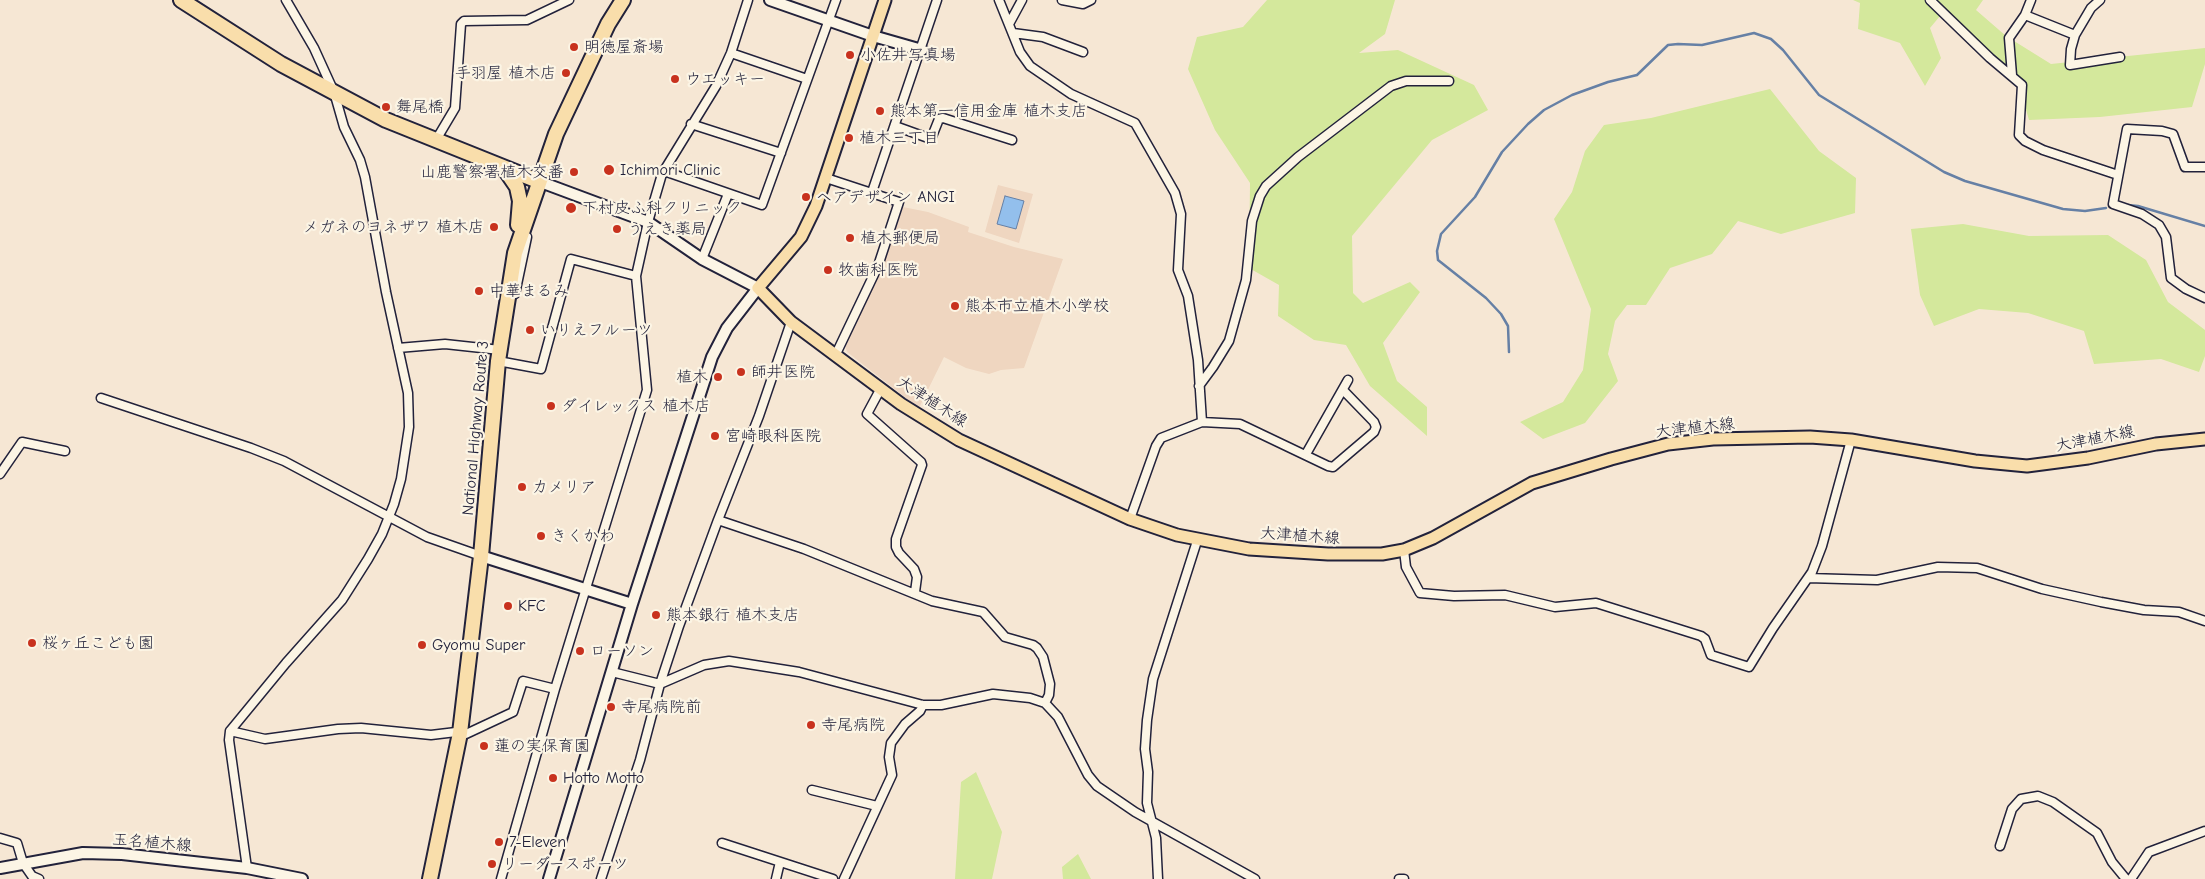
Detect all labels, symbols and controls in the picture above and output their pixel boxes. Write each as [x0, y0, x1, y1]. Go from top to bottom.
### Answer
place label: 明徳屋斎場 [584, 37, 664, 57]
marker: 明徳屋斎場 [568, 41, 580, 53]
place label: 小佐井写真場 [860, 45, 956, 65]
marker: 小佐井写真場 [844, 49, 856, 61]
place label: 手羽屋 植木店 [455, 63, 556, 83]
marker: 手羽屋 植木店 [560, 67, 572, 79]
place label: ウエッキー [685, 69, 765, 89]
marker: ウエッキー [669, 73, 681, 85]
place label: 舞尾橋 [396, 97, 444, 117]
marker: 舞尾橋 [380, 101, 392, 113]
place label: 熊本第一信用金庫 植木支店 [890, 101, 1087, 121]
marker: 熊本第一信用金庫 植木支店 [874, 105, 886, 117]
place label: 植木三丁目 [859, 128, 939, 148]
marker: 植木三丁目 [843, 132, 855, 144]
place label: Ichimori Clinic [620, 160, 720, 180]
place label: 山鹿警察署植木交番 [420, 162, 564, 182]
marker: Ichimori Clinic [602, 163, 616, 177]
marker: 山鹿警察署植木交番 [568, 166, 580, 178]
place label: ヘアデザイン ANGI [816, 187, 955, 207]
marker: ヘアデザイン ANGI [800, 191, 812, 203]
place label: 下村皮ふ科クリニック [582, 198, 742, 218]
marker: 下村皮ふ科クリニック [564, 201, 578, 215]
place label: メガネのヨネザワ 植木店 [303, 217, 484, 237]
place label: うえき薬局 [627, 219, 707, 239]
marker: メガネのヨネザワ 植木店 [488, 221, 500, 233]
marker: うえき薬局 [611, 223, 623, 235]
place label: 植木郵便局 [860, 228, 940, 248]
marker: 植木郵便局 [844, 232, 856, 244]
place label: 牧歯科医院 [838, 260, 918, 280]
marker: 牧歯科医院 [822, 264, 834, 276]
place label: 中華まるみ [489, 281, 569, 301]
marker: 中華まるみ [473, 285, 485, 297]
place label: 熊本市立植木小学校 [965, 296, 1109, 316]
marker: 熊本市立植木小学校 [949, 300, 961, 312]
place label: いりえフルーツ [540, 320, 653, 340]
marker: いりえフルーツ [524, 324, 536, 336]
street label: National Highway Route 3 [459, 340, 493, 516]
place label: 師井医院 [751, 362, 815, 382]
marker: 師井医院 [735, 366, 747, 378]
place label: 植木 [676, 367, 708, 387]
marker: 植木 [712, 371, 724, 383]
street label: 大津植木線 [893, 372, 971, 432]
place label: ダイレックス 植木店 [561, 396, 710, 416]
marker: ダイレックス 植木店 [545, 400, 557, 412]
street label: 大津植木線 [1654, 414, 1736, 442]
street label: 大津植木線 [2054, 422, 2136, 456]
place label: 宮崎眼科医院 [725, 426, 821, 446]
marker: 宮崎眼科医院 [709, 430, 721, 442]
place label: カメリア [532, 477, 596, 497]
marker: カメリア [516, 481, 528, 493]
street label: 大津植木線 [1259, 524, 1341, 548]
place label: きくかわ [551, 526, 615, 546]
marker: きくかわ [535, 530, 547, 542]
place label: KFC [518, 596, 546, 616]
marker: KFC [502, 600, 514, 612]
place label: 熊本銀行 植木支店 [666, 605, 799, 625]
marker: 熊本銀行 植木支店 [650, 609, 662, 621]
place label: 桜ヶ丘こども園 [42, 633, 154, 653]
place label: Gyomu Super [432, 635, 525, 655]
marker: 桜ヶ丘こども園 [26, 637, 38, 649]
marker: Gyomu Super [416, 639, 428, 651]
place label: ローソン [590, 641, 654, 661]
marker: ローソン [574, 645, 586, 657]
place label: 寺尾病院前 [621, 697, 701, 717]
marker: 寺尾病院前 [605, 701, 617, 713]
place label: 寺尾病院 [821, 715, 885, 735]
marker: 寺尾病院 [805, 719, 817, 731]
place label: 蓮の実保育園 [494, 736, 590, 756]
marker: 蓮の実保育園 [478, 740, 490, 752]
place label: Hotto Motto [563, 768, 644, 788]
marker: Hotto Motto [547, 772, 559, 784]
street label: 玉名植木線 [111, 830, 193, 856]
place label: 7-Eleven [509, 832, 566, 852]
marker: 7-Eleven [493, 836, 505, 848]
place label: リーダースポーツ [502, 854, 628, 874]
marker: リーダースポーツ [486, 858, 498, 870]

